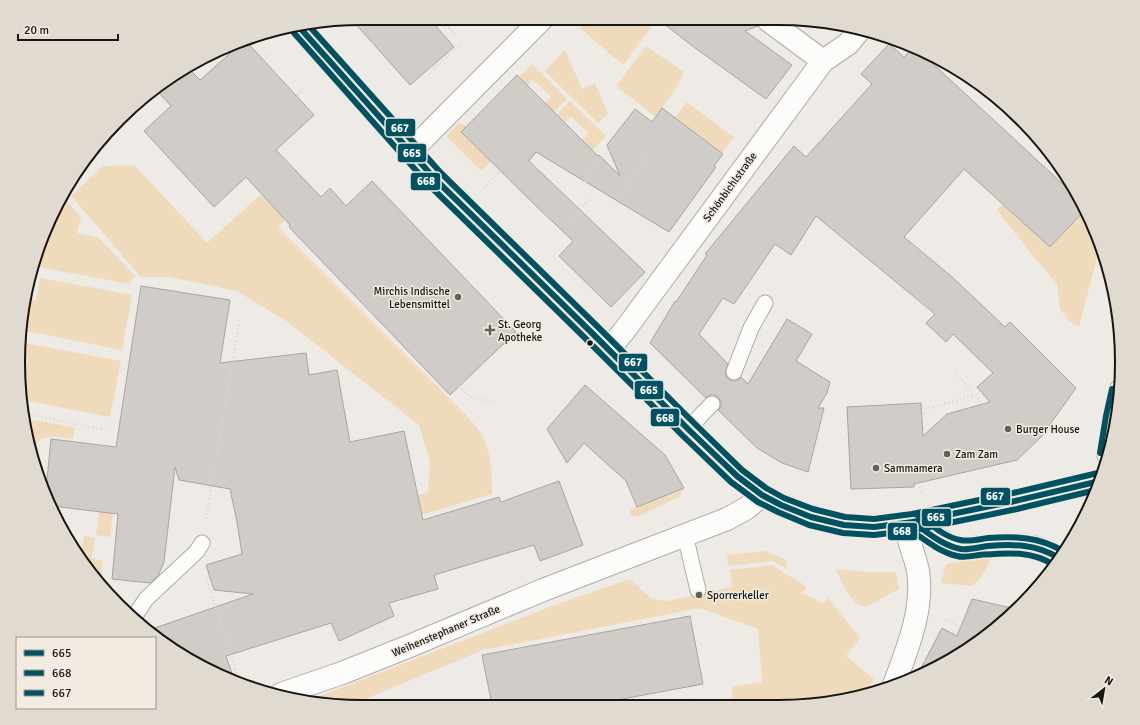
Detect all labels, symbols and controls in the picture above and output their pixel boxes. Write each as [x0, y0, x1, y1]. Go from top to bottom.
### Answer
scale bar [18, 16, 118, 42]
text: 20 m [24, 23, 49, 38]
line badge: 667 [385, 118, 416, 137]
text: 667 [391, 122, 409, 135]
line badge: 665 [397, 143, 427, 163]
text: 665 [403, 147, 421, 160]
street label: Schönbichlstraße [700, 150, 760, 224]
line badge: 668 [410, 172, 441, 191]
text: 668 [417, 175, 435, 188]
place label: Mirchis Indische Lebensmittel [373, 285, 450, 311]
marker: Mirchis Indische Lebensmittel [453, 292, 463, 302]
place label: St. Georg Apotheke [498, 318, 542, 344]
marker: St. Georg Apotheke [485, 325, 495, 335]
unlabelled marker [585, 338, 595, 348]
line badge: 667 [618, 353, 648, 372]
text: 667 [624, 356, 642, 369]
line badge: 665 [634, 380, 664, 400]
text: 665 [640, 384, 658, 397]
line badge: 668 [650, 408, 680, 427]
text: 668 [656, 412, 674, 425]
place label: Burger House [1016, 423, 1080, 436]
marker: Burger House [1003, 424, 1013, 434]
place label: Zam Zam [955, 448, 998, 461]
marker: Zam Zam [942, 449, 952, 459]
place label: Sammamera [884, 462, 943, 475]
marker: Sammamera [871, 463, 881, 473]
line badge: 667 [980, 487, 1011, 506]
text: 667 [986, 490, 1004, 503]
line badge: 665 [921, 508, 952, 527]
text: 665 [927, 511, 945, 524]
line badge: 668 [887, 522, 918, 541]
text: 668 [893, 525, 911, 538]
place label: Sporrerkeller [707, 589, 769, 602]
marker: Sporrerkeller [694, 590, 704, 600]
street label: Weihenstephaner Straße [390, 602, 502, 660]
legend [16, 637, 156, 709]
text: 665 [52, 646, 71, 661]
text: 668 [52, 666, 71, 681]
north arrow [1084, 669, 1124, 709]
text: N [1102, 673, 1116, 688]
text: 667 [52, 686, 71, 701]

